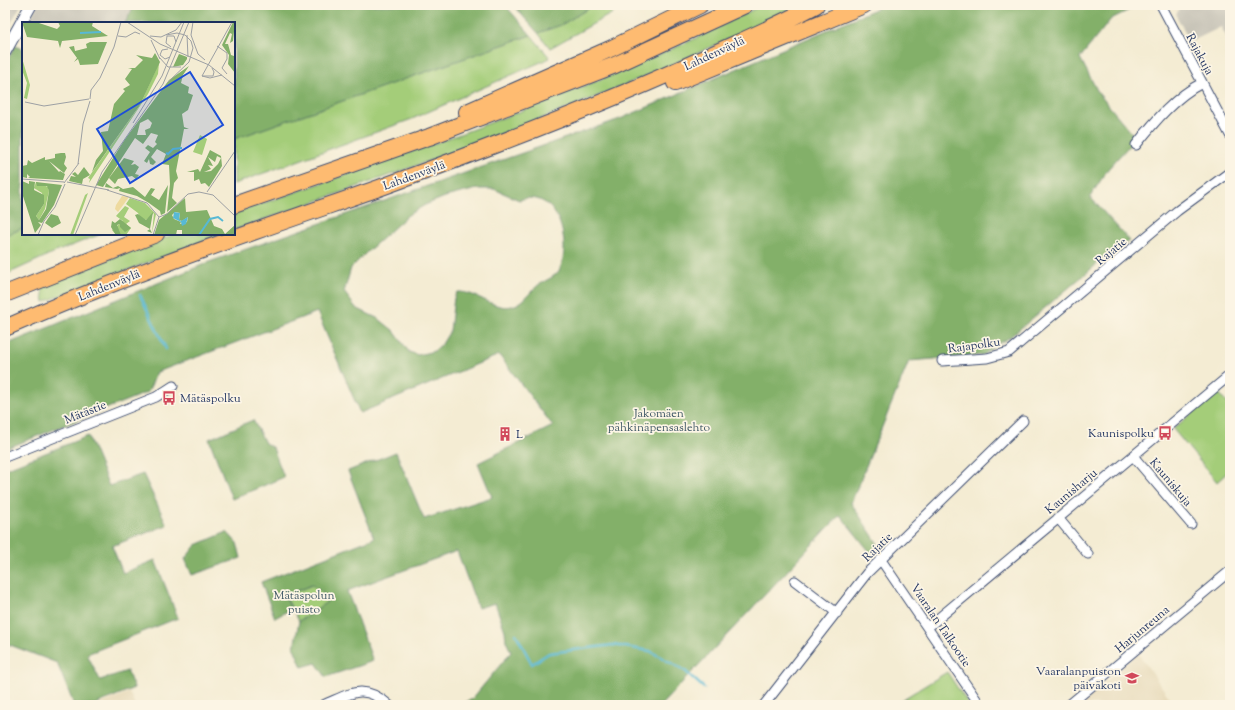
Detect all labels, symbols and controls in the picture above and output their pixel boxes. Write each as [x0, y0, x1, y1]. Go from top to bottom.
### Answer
inset map [22, 22, 235, 235]
street label: Rajakuja [1181, 30, 1218, 79]
street label: Lahdenväylä [681, 32, 748, 76]
street label: Lahdenväylä [381, 156, 448, 196]
street label: Rajatie [1092, 233, 1131, 270]
street label: Lahdenväylä [76, 265, 143, 306]
street label: Rajapolku [947, 333, 1002, 359]
bus stop icon: Mätäspolku [161, 390, 177, 406]
place label: Mätäspolku [180, 390, 241, 408]
street label: Mätästie [62, 396, 109, 429]
park label: Jakomäen pähkinäpensaslehto [608, 405, 711, 437]
place label: Kaunispolku [1088, 425, 1154, 443]
bus stop icon: Kaunispolku [1157, 425, 1173, 441]
building icon: L [497, 426, 513, 442]
place label: L [516, 426, 523, 444]
street label: Kauniskuja [1145, 455, 1196, 511]
street label: Kaunisharju [1042, 464, 1102, 519]
street label: Rajatie [859, 529, 897, 567]
street label: Vaaralan Talkootie [906, 580, 975, 671]
park label: Mätäspolun puisto [273, 587, 335, 619]
street label: Harjunreuna [1111, 601, 1174, 658]
place label: Vaaralanpuiston päiväkoti [1036, 663, 1122, 695]
school or university icon: Vaaralanpuiston päiväkoti [1124, 670, 1140, 686]

